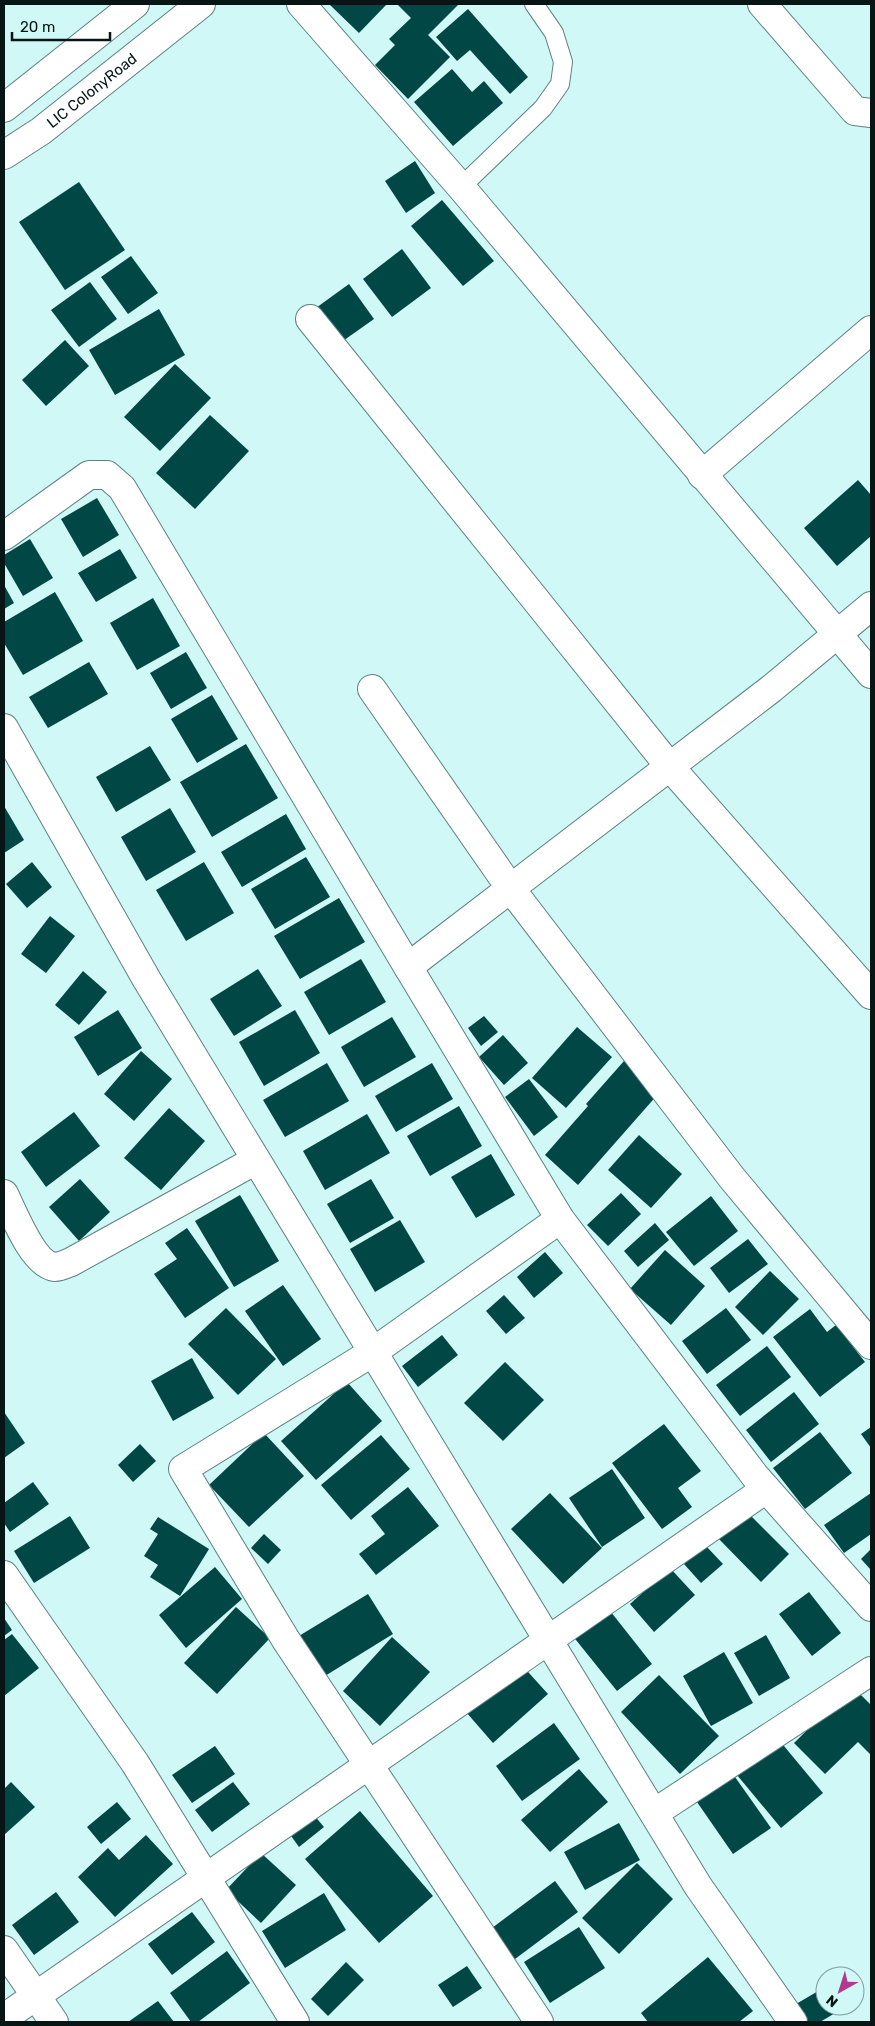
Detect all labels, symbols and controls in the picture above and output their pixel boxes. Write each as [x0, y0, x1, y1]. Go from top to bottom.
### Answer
scale bar [12, 10, 110, 42]
text: 20 m [20, 18, 55, 36]
street label: LIC ColonyRoad [43, 49, 140, 132]
north arrow [815, 1966, 865, 2016]
text: N [823, 1991, 841, 2010]

